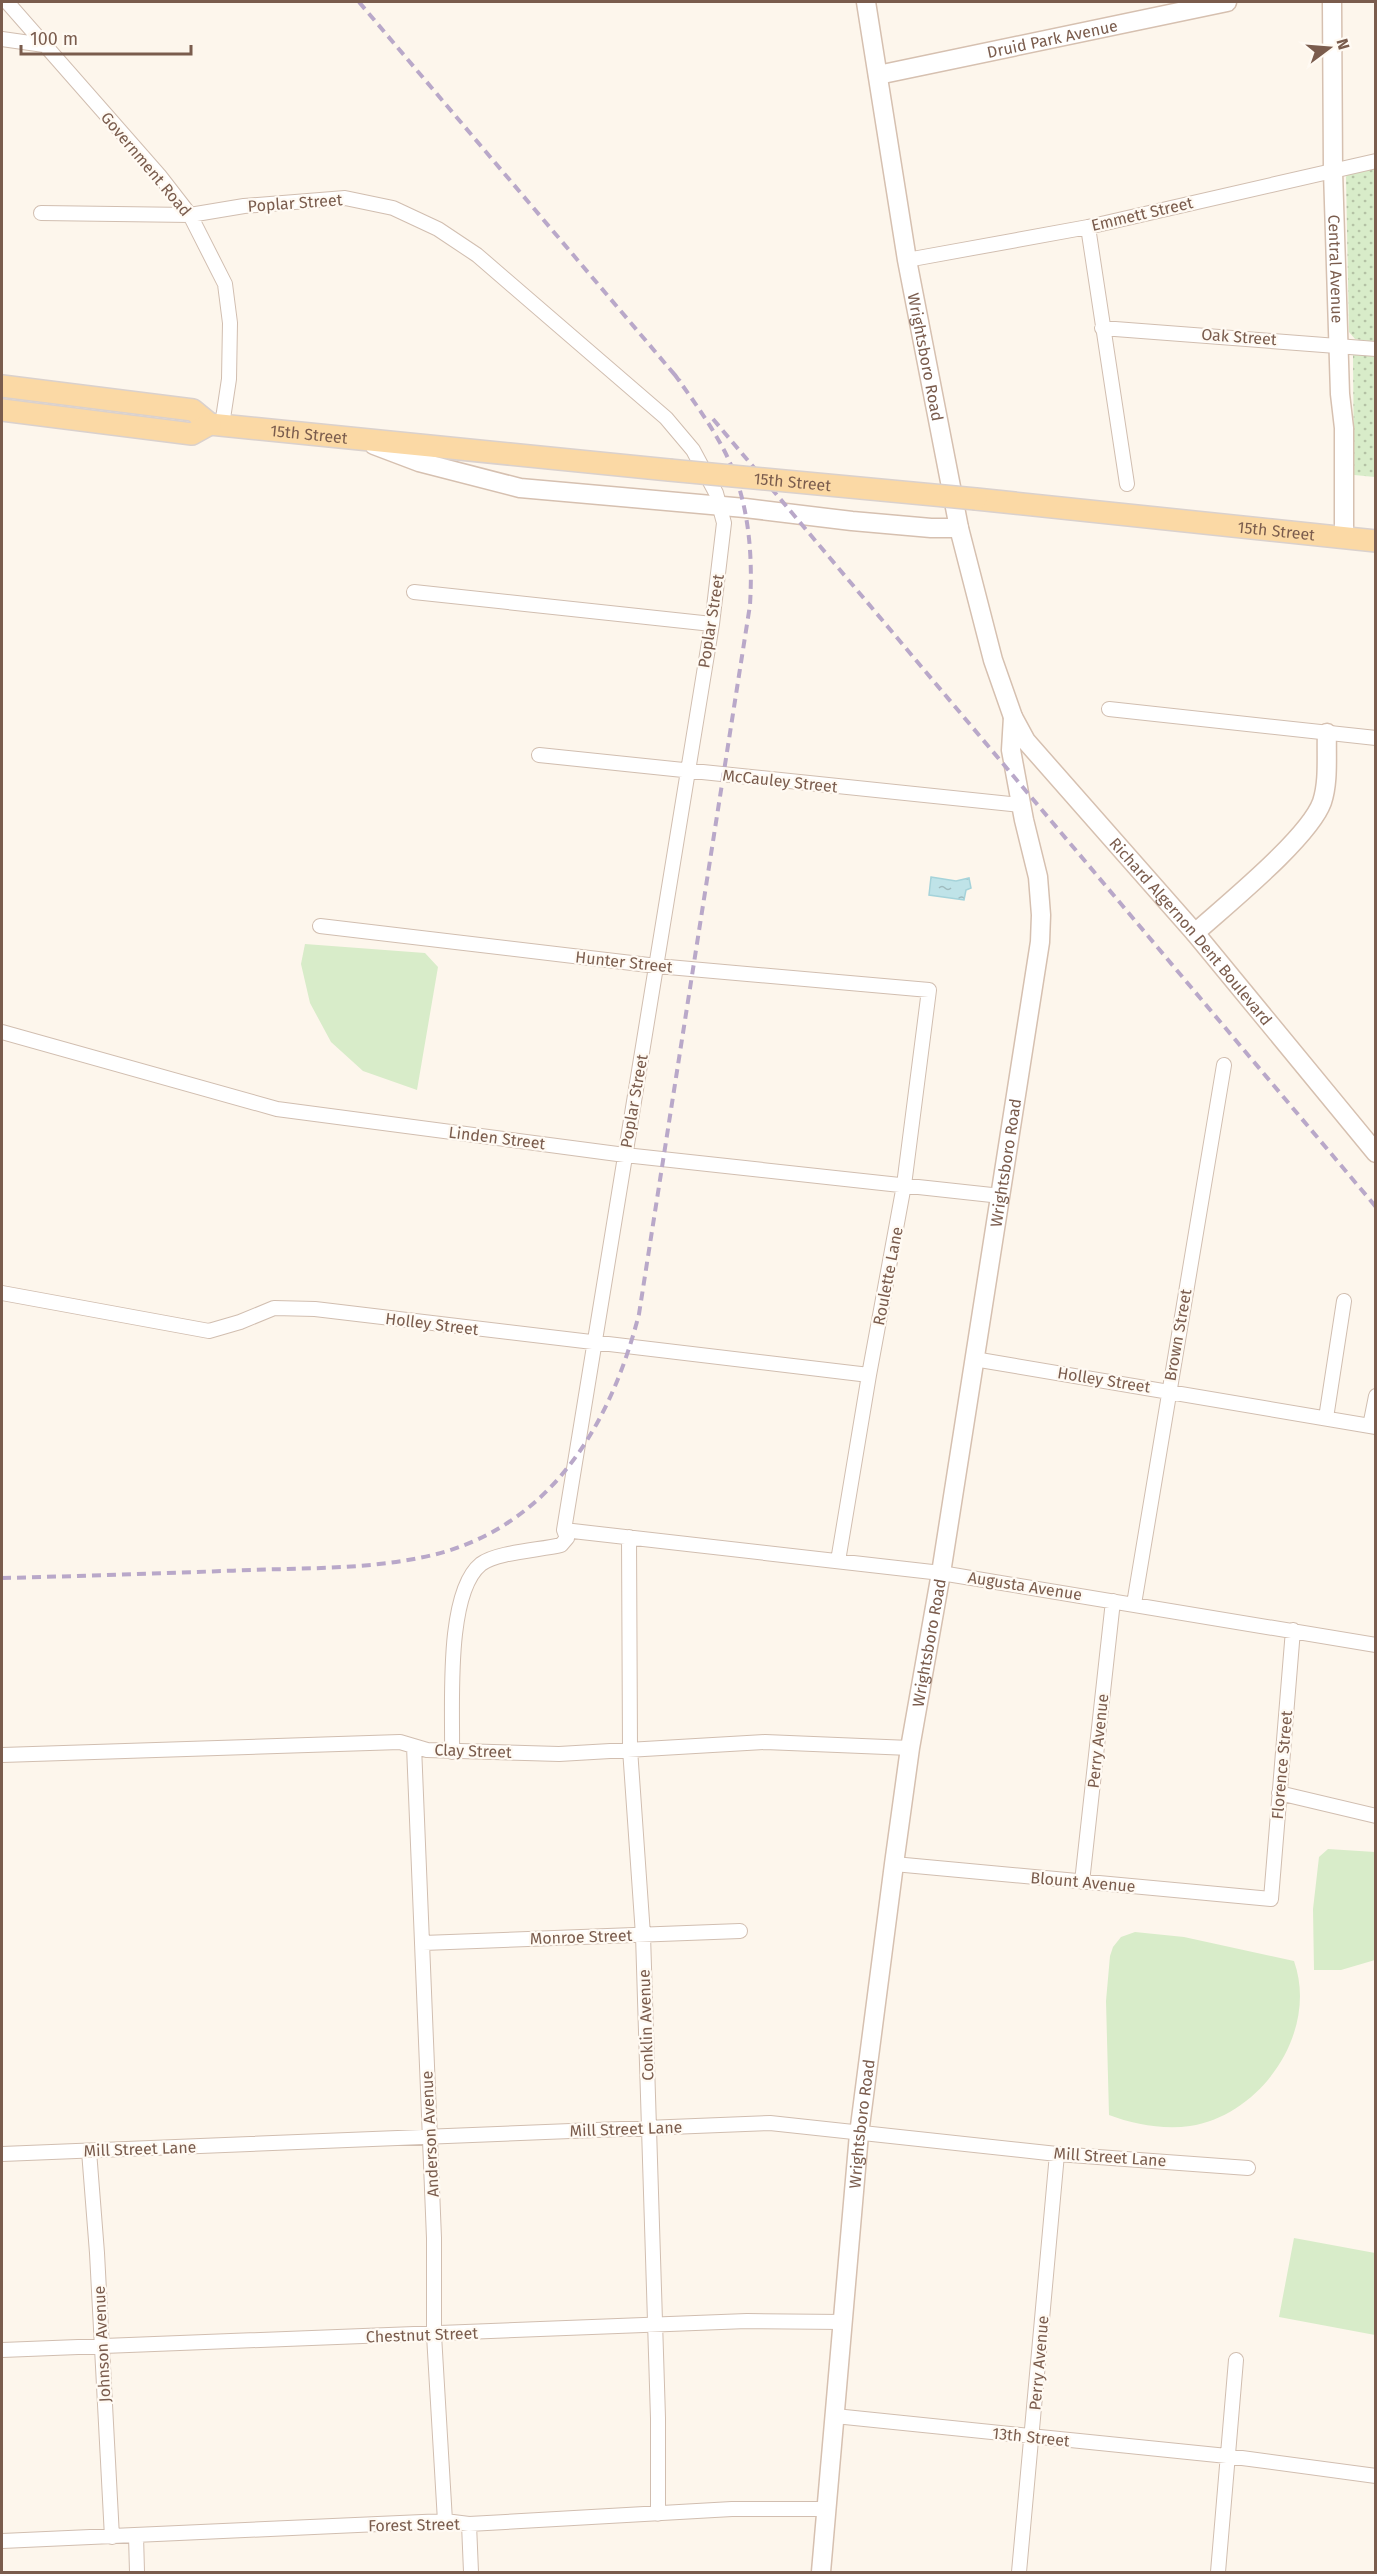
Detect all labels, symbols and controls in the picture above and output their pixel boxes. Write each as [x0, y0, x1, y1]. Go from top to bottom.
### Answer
street label: Druid Park Avenue [985, 16, 1119, 61]
scale bar [21, 18, 190, 56]
north arrow [1299, 18, 1359, 78]
text: 100 m [30, 28, 78, 50]
text: N [1332, 36, 1354, 52]
street label: Government Road [97, 108, 195, 220]
street label: Poplar Street [247, 190, 343, 216]
street label: Emmett Street [1089, 193, 1195, 235]
street label: Central Avenue [1325, 214, 1347, 324]
street label: Wrightsboro Road [904, 291, 948, 423]
street label: Oak Street [1201, 325, 1278, 349]
street label: 15th Street [269, 421, 349, 447]
street label: 15th Street [753, 469, 832, 495]
street label: 15th Street [1237, 517, 1316, 544]
street label: Poplar Street [694, 572, 728, 669]
street label: McCauley Street [721, 766, 839, 797]
street label: Richard Algernon Dent Boulevard [1106, 833, 1276, 1029]
street label: Hunter Street [574, 947, 674, 977]
street label: Poplar Street [616, 1052, 652, 1149]
street label: Wrightsboro Road [986, 1097, 1025, 1228]
street label: Linden Street [448, 1123, 547, 1153]
street label: Roulette Lane [869, 1225, 907, 1327]
street label: Brown Street [1161, 1287, 1195, 1383]
street label: Holley Street [384, 1309, 480, 1339]
street label: Holley Street [1056, 1363, 1152, 1397]
street label: Augusta Avenue [967, 1568, 1083, 1604]
street label: Wrightsboro Road [908, 1577, 949, 1708]
street label: Perry Avenue [1084, 1693, 1112, 1789]
street label: Florence Street [1268, 1710, 1296, 1820]
street label: Clay Street [434, 1740, 512, 1762]
street label: Blount Avenue [1030, 1868, 1136, 1896]
street label: Monroe Street [529, 1926, 633, 1948]
street label: Conklin Avenue [635, 1969, 657, 2081]
street label: Wrightsboro Road [845, 2058, 878, 2189]
street label: Anderson Avenue [417, 2070, 443, 2198]
street label: Mill Street Lane [569, 2118, 683, 2140]
street label: Mill Street Lane [83, 2138, 197, 2160]
street label: Mill Street Lane [1053, 2144, 1167, 2170]
street label: Johnson Avenue [89, 2285, 115, 2403]
street label: Perry Avenue [1025, 2315, 1053, 2411]
street label: Chestnut Street [366, 2324, 479, 2346]
street label: 13th Street [991, 2423, 1071, 2451]
street label: Forest Street [368, 2515, 460, 2535]

